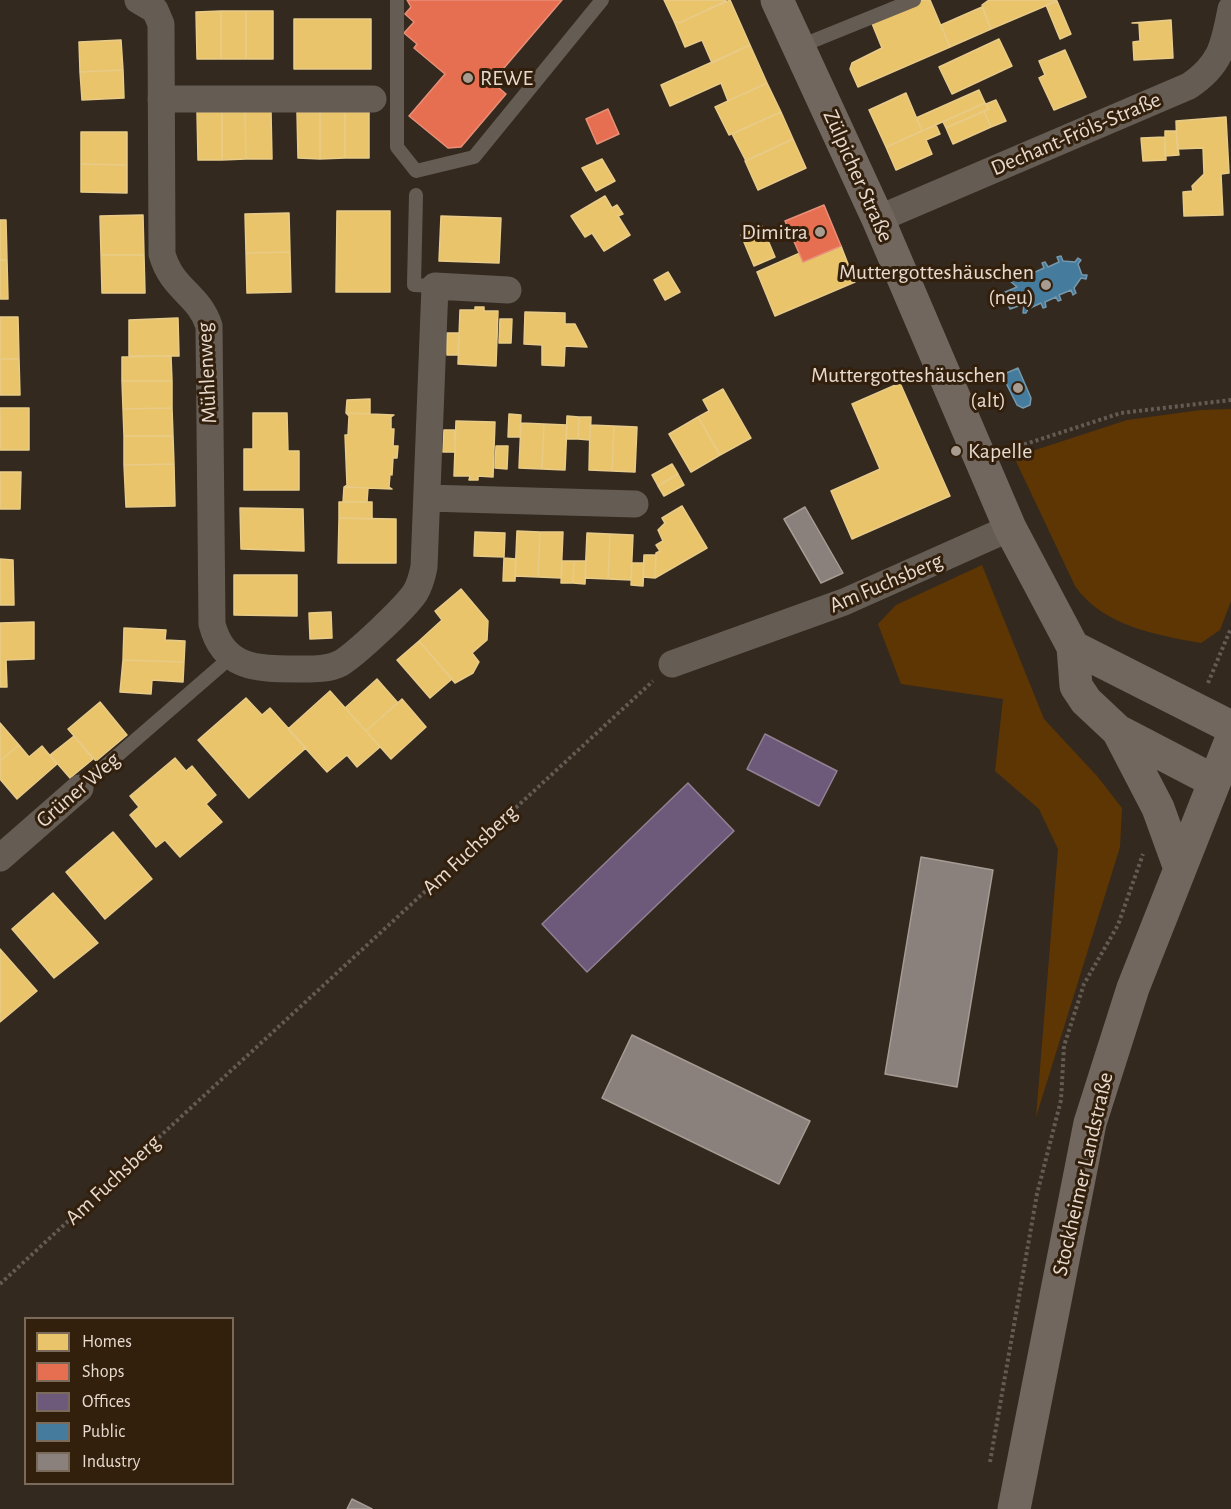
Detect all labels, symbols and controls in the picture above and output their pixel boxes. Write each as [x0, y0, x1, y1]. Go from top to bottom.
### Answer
place label: REWE [480, 65, 533, 91]
marker: REWE [461, 71, 475, 85]
street label: Dechant-Fröls-Straße [987, 86, 1165, 182]
street label: Zülpicher Straße [817, 106, 899, 246]
place label: Dimitra [741, 219, 808, 245]
marker: Dimitra [813, 225, 827, 239]
place label: Muttergotteshäuschen (neu) [839, 259, 1034, 310]
marker: Muttergotteshäuschen (neu) [1039, 278, 1053, 292]
street label: Mühlenweg [191, 322, 223, 424]
place label: Muttergotteshäuschen (alt) [811, 362, 1006, 414]
marker: Muttergotteshäuschen (alt) [1011, 381, 1025, 395]
place label: Kapelle [968, 438, 1032, 464]
marker: Kapelle [949, 444, 963, 458]
street label: Am Fuchsberg [825, 547, 947, 619]
street label: Grüner Weg [31, 746, 125, 834]
street label: Am Fuchsberg [417, 799, 523, 901]
street label: Stockheimer Landstraße [1047, 1070, 1119, 1278]
street label: Am Fuchsberg [60, 1129, 166, 1231]
legend [24, 1317, 234, 1485]
text: Homes [82, 1333, 132, 1351]
text: Shops [82, 1363, 124, 1381]
text: Offices [82, 1393, 131, 1411]
text: Public [82, 1423, 125, 1441]
text: Industry [82, 1453, 141, 1471]

